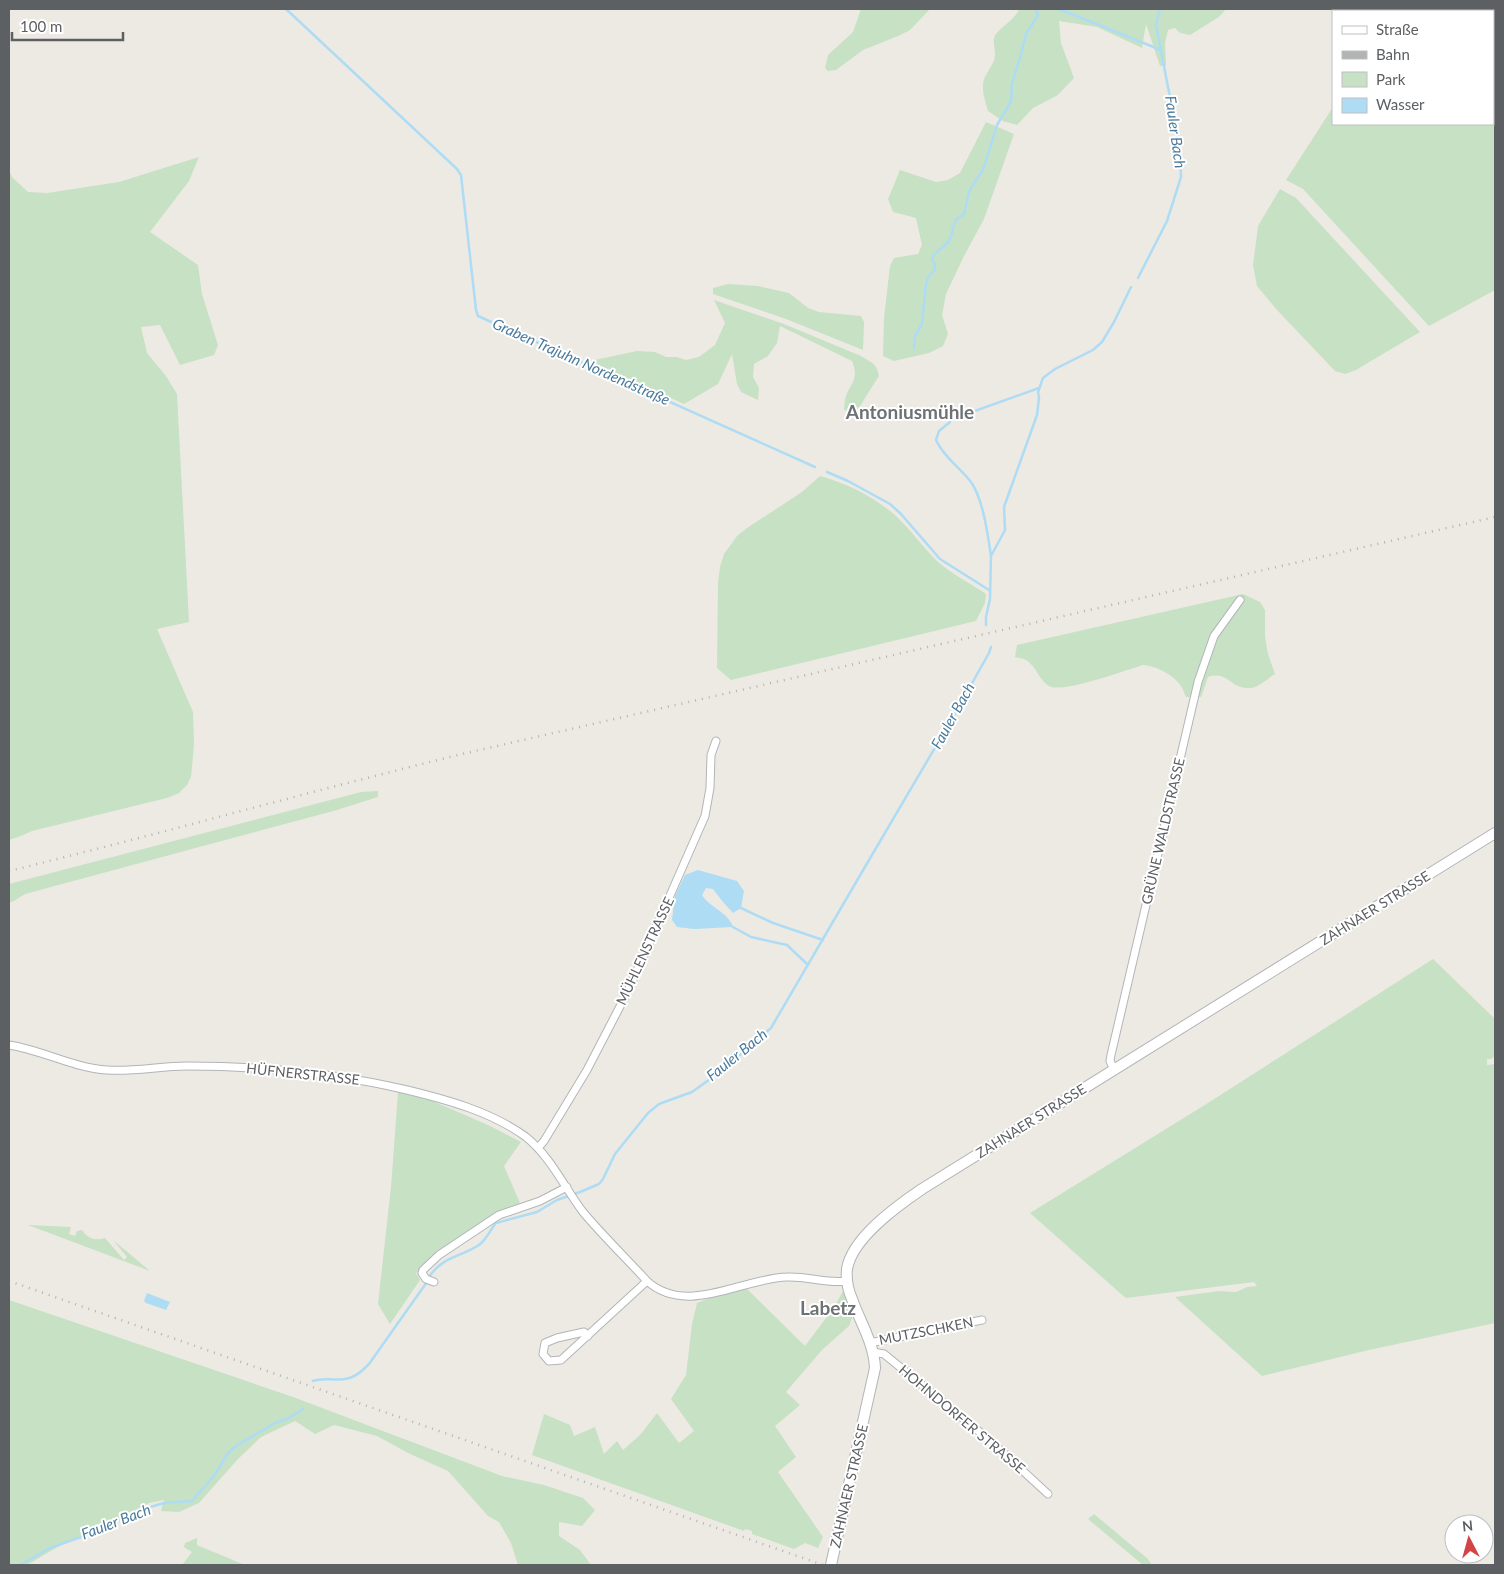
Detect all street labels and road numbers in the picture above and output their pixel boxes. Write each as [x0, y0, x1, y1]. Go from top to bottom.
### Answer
street label: GRÜNE WALDSTRASSE [1137, 756, 1188, 906]
street label: ZAHNAER STRASSE [1317, 867, 1433, 948]
street label: MÜHLENSTRASSE [612, 894, 677, 1008]
street label: HÜFNERSTRASSE [246, 1059, 361, 1088]
street label: ZAHNAER STRASSE [973, 1080, 1089, 1161]
street label: MUTZSCHKEN [877, 1313, 974, 1348]
street label: HOHNDORFER STRASSE [896, 1361, 1029, 1476]
street label: ZAHNAER STRASSE [826, 1422, 871, 1549]

